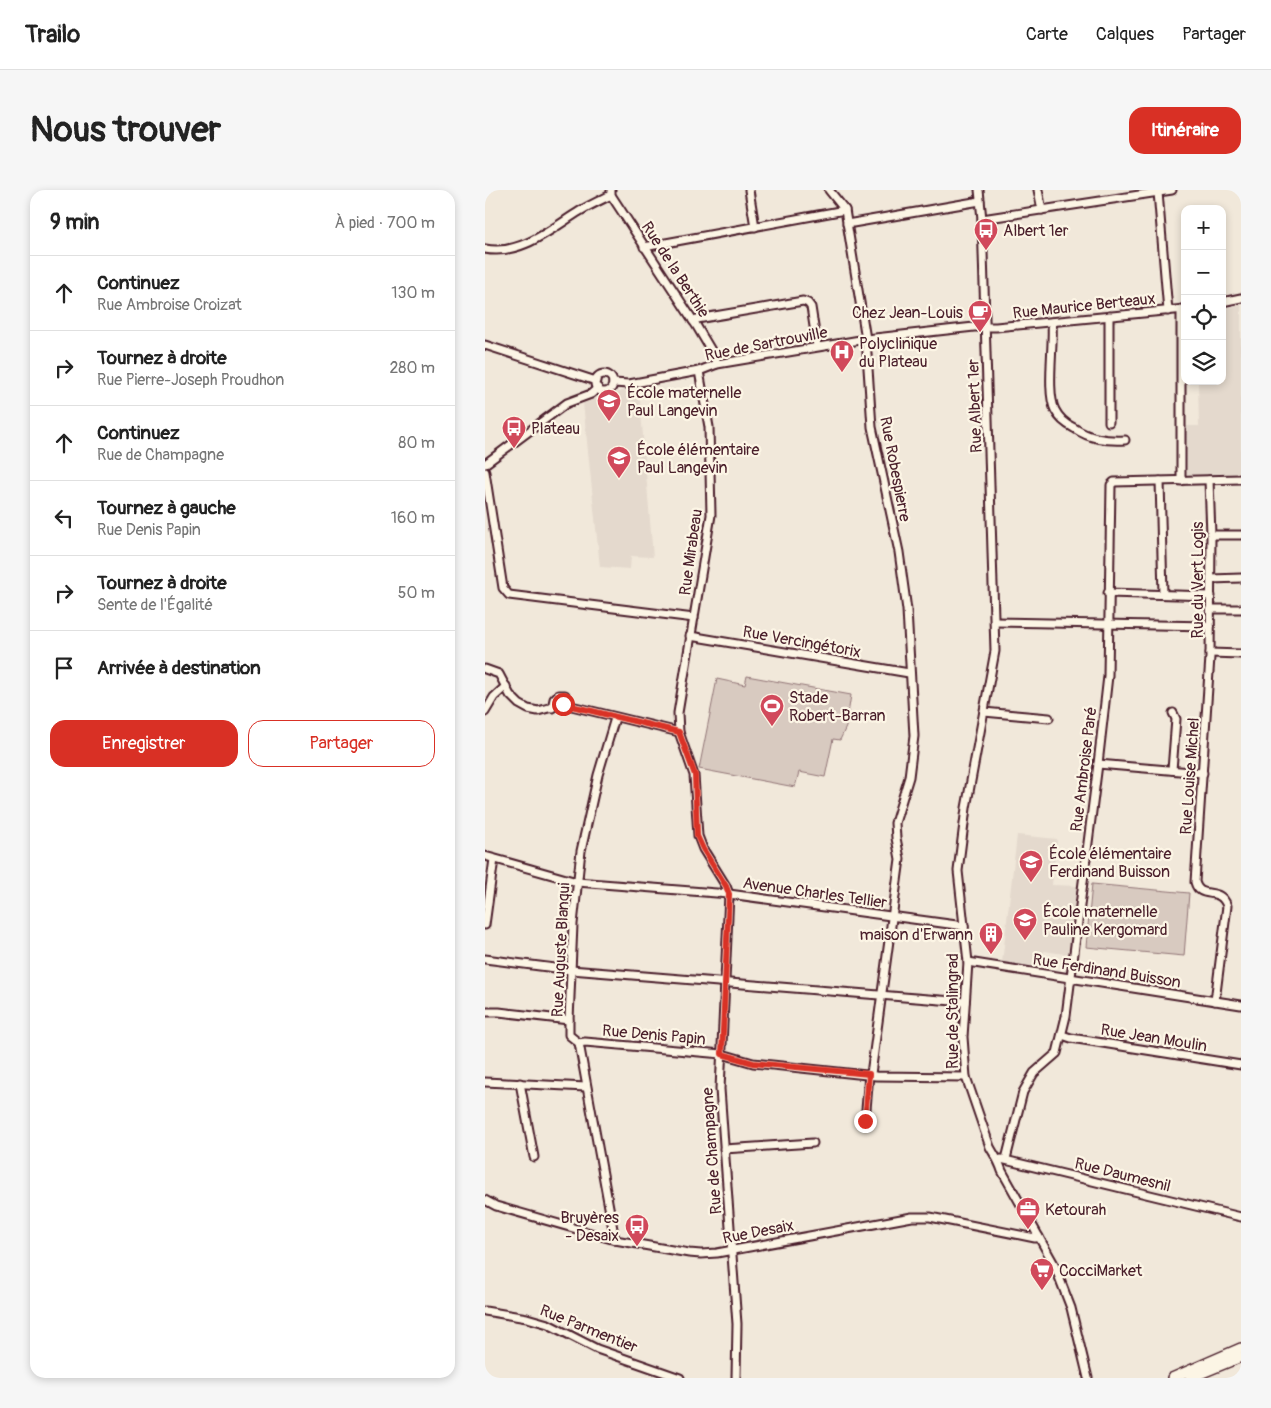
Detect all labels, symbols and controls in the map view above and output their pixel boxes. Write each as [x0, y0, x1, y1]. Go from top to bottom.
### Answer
text: Trailo [25, 20, 80, 49]
text: Carte [1026, 23, 1068, 46]
text: Calques [1096, 23, 1154, 46]
text: Partager [1182, 23, 1246, 46]
button: Itinéraire [1129, 107, 1241, 154]
text: Nous trouver [30, 108, 221, 152]
map controls [1181, 205, 1226, 385]
button: + [1181, 205, 1226, 250]
text: 9 min [50, 209, 99, 236]
text: À pied · 700 m [335, 213, 435, 233]
bus stop icon: Albert 1er [973, 217, 999, 251]
street label: Rue de la Berthie [637, 218, 714, 321]
place label: Albert 1er [1003, 221, 1069, 241]
button: − [1181, 250, 1226, 295]
text: Continuez [97, 271, 180, 295]
icon: ahead [50, 279, 78, 307]
text: 130 m [391, 283, 435, 303]
street label: Rue Maurice Berteaux [1012, 289, 1157, 323]
text: Rue Ambroise Croizat [97, 295, 242, 315]
button: locate [1181, 295, 1226, 340]
cafe icon: Chez Jean-Louis [967, 299, 993, 333]
place label: Chez Jean-Louis [852, 303, 963, 323]
street label: Rue de Sartrouville [703, 322, 829, 366]
place label: Polyclinique du Plateau [859, 334, 937, 372]
hospital icon: Polyclinique du Plateau [829, 339, 855, 373]
button: layers [1181, 340, 1226, 385]
text: Tournez à droite [97, 346, 227, 370]
icon: right [50, 354, 78, 382]
text: 280 m [389, 358, 435, 378]
street label: Rue Albert 1er [963, 358, 987, 453]
text: Rue Pierre-Joseph Proudhon [97, 370, 284, 390]
place label: École maternelle Paul Langevin [627, 383, 742, 421]
school or university icon: École maternelle Paul Langevin [596, 388, 622, 422]
bus stop icon: Plateau [501, 415, 527, 449]
street label: Rue Robespierre [875, 415, 915, 524]
place label: Plateau [531, 419, 580, 439]
text: Continuez [97, 421, 180, 445]
icon: ahead [50, 429, 78, 457]
text: 80 m [398, 433, 435, 453]
place label: École élémentaire Paul Langevin [637, 440, 759, 478]
text: Rue de Champagne [97, 445, 224, 465]
school or university icon: École élémentaire Paul Langevin [606, 445, 632, 479]
text: Tournez à gauche [97, 496, 236, 520]
icon: left [50, 504, 78, 532]
text: 160 m [391, 508, 435, 528]
street label: Rue Mirabeau [675, 508, 707, 597]
text: Rue Denis Papin [97, 520, 201, 540]
street label: Rue du Vert Logis [1188, 522, 1208, 638]
text: Tournez à droite [97, 571, 227, 595]
icon: right [50, 579, 78, 607]
text: 50 m [398, 583, 435, 603]
text: Sente de l'Égalité [97, 595, 213, 615]
street label: Rue Vercingétorix [741, 622, 863, 662]
icon: arrive [50, 654, 78, 682]
text: Arrivée à destination [97, 656, 261, 680]
place label: Stade Robert-Barran [789, 688, 886, 726]
route start [552, 693, 575, 716]
sports icon: Stade Robert-Barran [759, 693, 785, 727]
street label: Rue Ambroise Paré [1066, 705, 1102, 833]
street label: Rue Louise Michel [1176, 717, 1204, 835]
button: Enregistrer [50, 720, 238, 767]
button: Partager [248, 720, 435, 767]
place label: École élémentaire Ferdinand Buisson [1049, 844, 1171, 882]
school or university icon: École élémentaire Ferdinand Buisson [1018, 849, 1044, 883]
street label: Avenue Charles Tellier [741, 873, 889, 913]
street label: Rue Auguste Blanqui [547, 882, 575, 1018]
place label: École maternelle Pauline Kergomard [1043, 902, 1168, 940]
school or university icon: École maternelle Pauline Kergomard [1012, 907, 1038, 941]
building icon: maison d'Erwann [978, 921, 1004, 955]
place label: maison d'Erwann [859, 925, 973, 945]
street label: Rue Ferdinand Buisson [1031, 949, 1182, 993]
street label: Rue de Stalingrad [943, 953, 963, 1069]
street label: Rue Jean Moulin [1099, 1020, 1208, 1056]
street label: Rue Denis Papin [601, 1021, 706, 1049]
street label: Rue de Champagne [698, 1087, 726, 1215]
route end [854, 1110, 877, 1133]
street label: Rue Daumesnil [1073, 1153, 1173, 1197]
office icon: Ketourah [1015, 1196, 1041, 1230]
place label: Ketourah [1045, 1200, 1106, 1220]
place label: Bruyères - Desaix [560, 1208, 619, 1246]
bus stop icon: Bruyères - Desaix [624, 1213, 650, 1247]
street label: Rue Desaix [721, 1215, 795, 1249]
supermarket icon: CocciMarket [1029, 1257, 1055, 1291]
place label: CocciMarket [1059, 1261, 1143, 1281]
street label: Rue Parmentier [537, 1300, 641, 1358]

